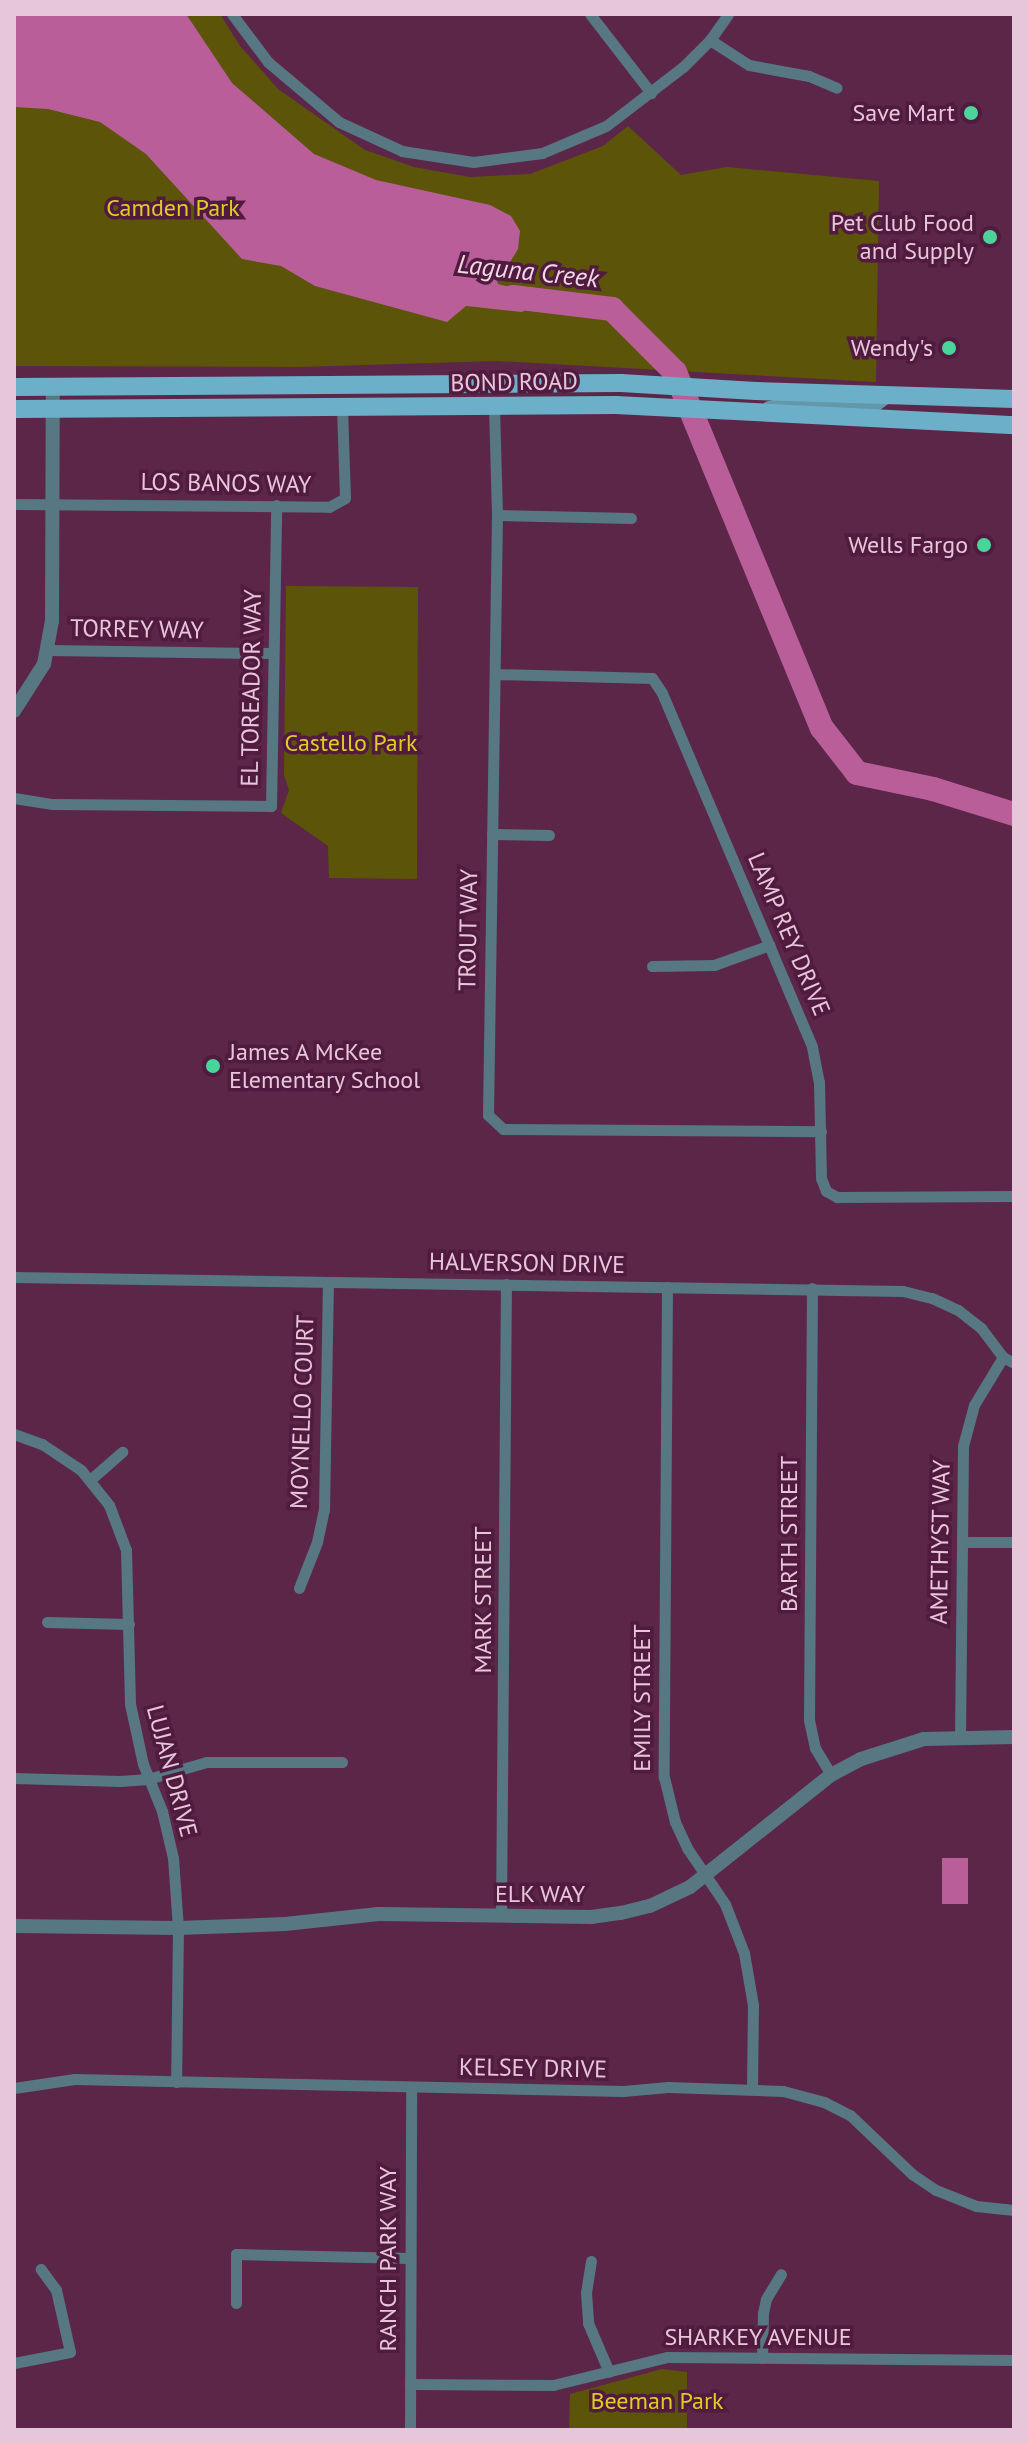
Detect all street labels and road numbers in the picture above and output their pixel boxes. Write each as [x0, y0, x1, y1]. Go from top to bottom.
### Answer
street label: BOND ROAD [450, 366, 578, 398]
street label: LOS BANOS WAY [140, 467, 312, 499]
street label: EL TOREADOR WAY [235, 588, 267, 788]
street label: TORREY WAY [69, 613, 205, 645]
street label: LAMP REY DRIVE [741, 847, 837, 1021]
street label: TROUT WAY [453, 868, 483, 992]
street label: HALVERSON DRIVE [429, 1247, 625, 1279]
street label: MOYNELLO COURT [284, 1314, 320, 1510]
street label: BARTH STREET [775, 1456, 803, 1612]
street label: AMETHYST WAY [924, 1459, 956, 1625]
street label: MARK STREET [469, 1526, 497, 1674]
street label: EMILY STREET [628, 1624, 656, 1772]
street label: LUJAN DRIVE [141, 1702, 203, 1840]
street label: ELK WAY [494, 1880, 586, 1908]
street label: KELSEY DRIVE [458, 2052, 608, 2084]
street label: RANCH PARK WAY [374, 2166, 402, 2352]
street label: SHARKEY AVENUE [664, 2323, 852, 2351]

